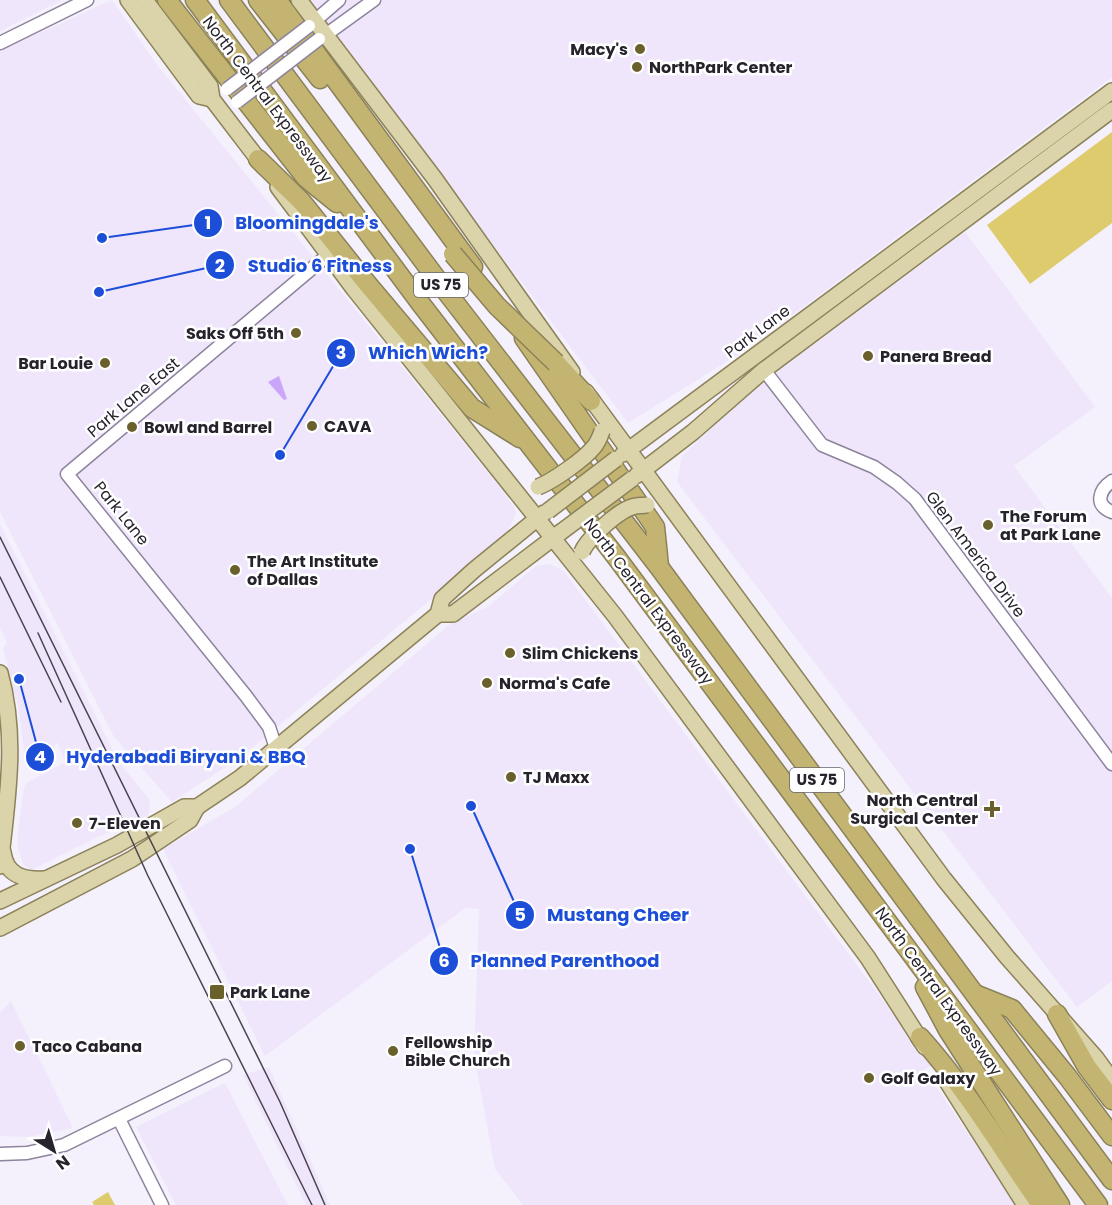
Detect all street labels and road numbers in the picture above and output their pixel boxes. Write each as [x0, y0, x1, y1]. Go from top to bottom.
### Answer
street label: North Central Expressway [197, 11, 338, 187]
road number: US 75 [414, 273, 468, 297]
street label: Park Lane [720, 299, 795, 364]
street label: Park Lane East [82, 352, 184, 443]
street label: Park Lane [89, 476, 155, 550]
street label: Glen America Drive [920, 486, 1031, 622]
street label: North Central Expressway [578, 513, 719, 689]
road number: US 75 [790, 768, 844, 792]
street label: North Central Expressway [870, 902, 1008, 1080]

